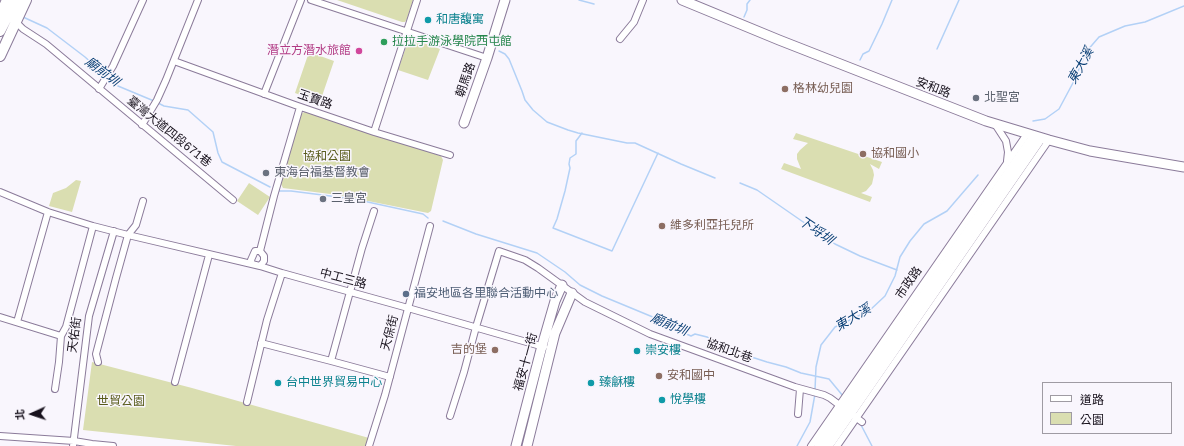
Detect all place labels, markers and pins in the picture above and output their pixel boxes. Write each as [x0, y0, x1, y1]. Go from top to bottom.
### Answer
place label: 和唐馥寓 [436, 13, 484, 27]
marker: 和唐馥寓 [423, 15, 433, 25]
place label: 拉拉手游泳學院西屯館 [392, 35, 512, 49]
marker: 拉拉手游泳學院西屯館 [379, 37, 389, 47]
place label: 潛立方潛水旅館 [267, 44, 351, 58]
marker: 潛立方潛水旅館 [354, 46, 364, 56]
place label: 格林幼兒園 [793, 82, 853, 96]
marker: 格林幼兒園 [780, 84, 790, 94]
place label: 北聖宮 [984, 91, 1020, 105]
marker: 北聖宮 [971, 93, 981, 103]
place label: 協和國小 [871, 147, 919, 161]
marker: 協和國小 [858, 149, 868, 159]
place label: 東海台福基督教會 [274, 166, 370, 180]
marker: 東海台福基督教會 [261, 168, 271, 178]
place label: 三皇宮 [331, 192, 367, 206]
marker: 三皇宮 [318, 194, 328, 204]
place label: 維多利亞托兒所 [670, 219, 754, 233]
marker: 維多利亞托兒所 [657, 221, 667, 231]
place label: 福安地區各里聯合活動中心 [414, 287, 558, 301]
marker: 福安地區各里聯合活動中心 [401, 289, 411, 299]
place label: 吉的堡 [451, 343, 487, 357]
place label: 崇安樓 [645, 344, 681, 358]
marker: 吉的堡 [490, 345, 500, 355]
marker: 崇安樓 [632, 346, 642, 356]
place label: 安和國中 [667, 369, 715, 383]
marker: 安和國中 [654, 371, 664, 381]
place label: 台中世界貿易中心 [286, 376, 382, 390]
place label: 臻龢樓 [599, 376, 635, 390]
marker: 台中世界貿易中心 [273, 378, 283, 388]
marker: 臻龢樓 [586, 378, 596, 388]
place label: 悅學樓 [670, 393, 706, 407]
marker: 悅學樓 [657, 395, 667, 405]

